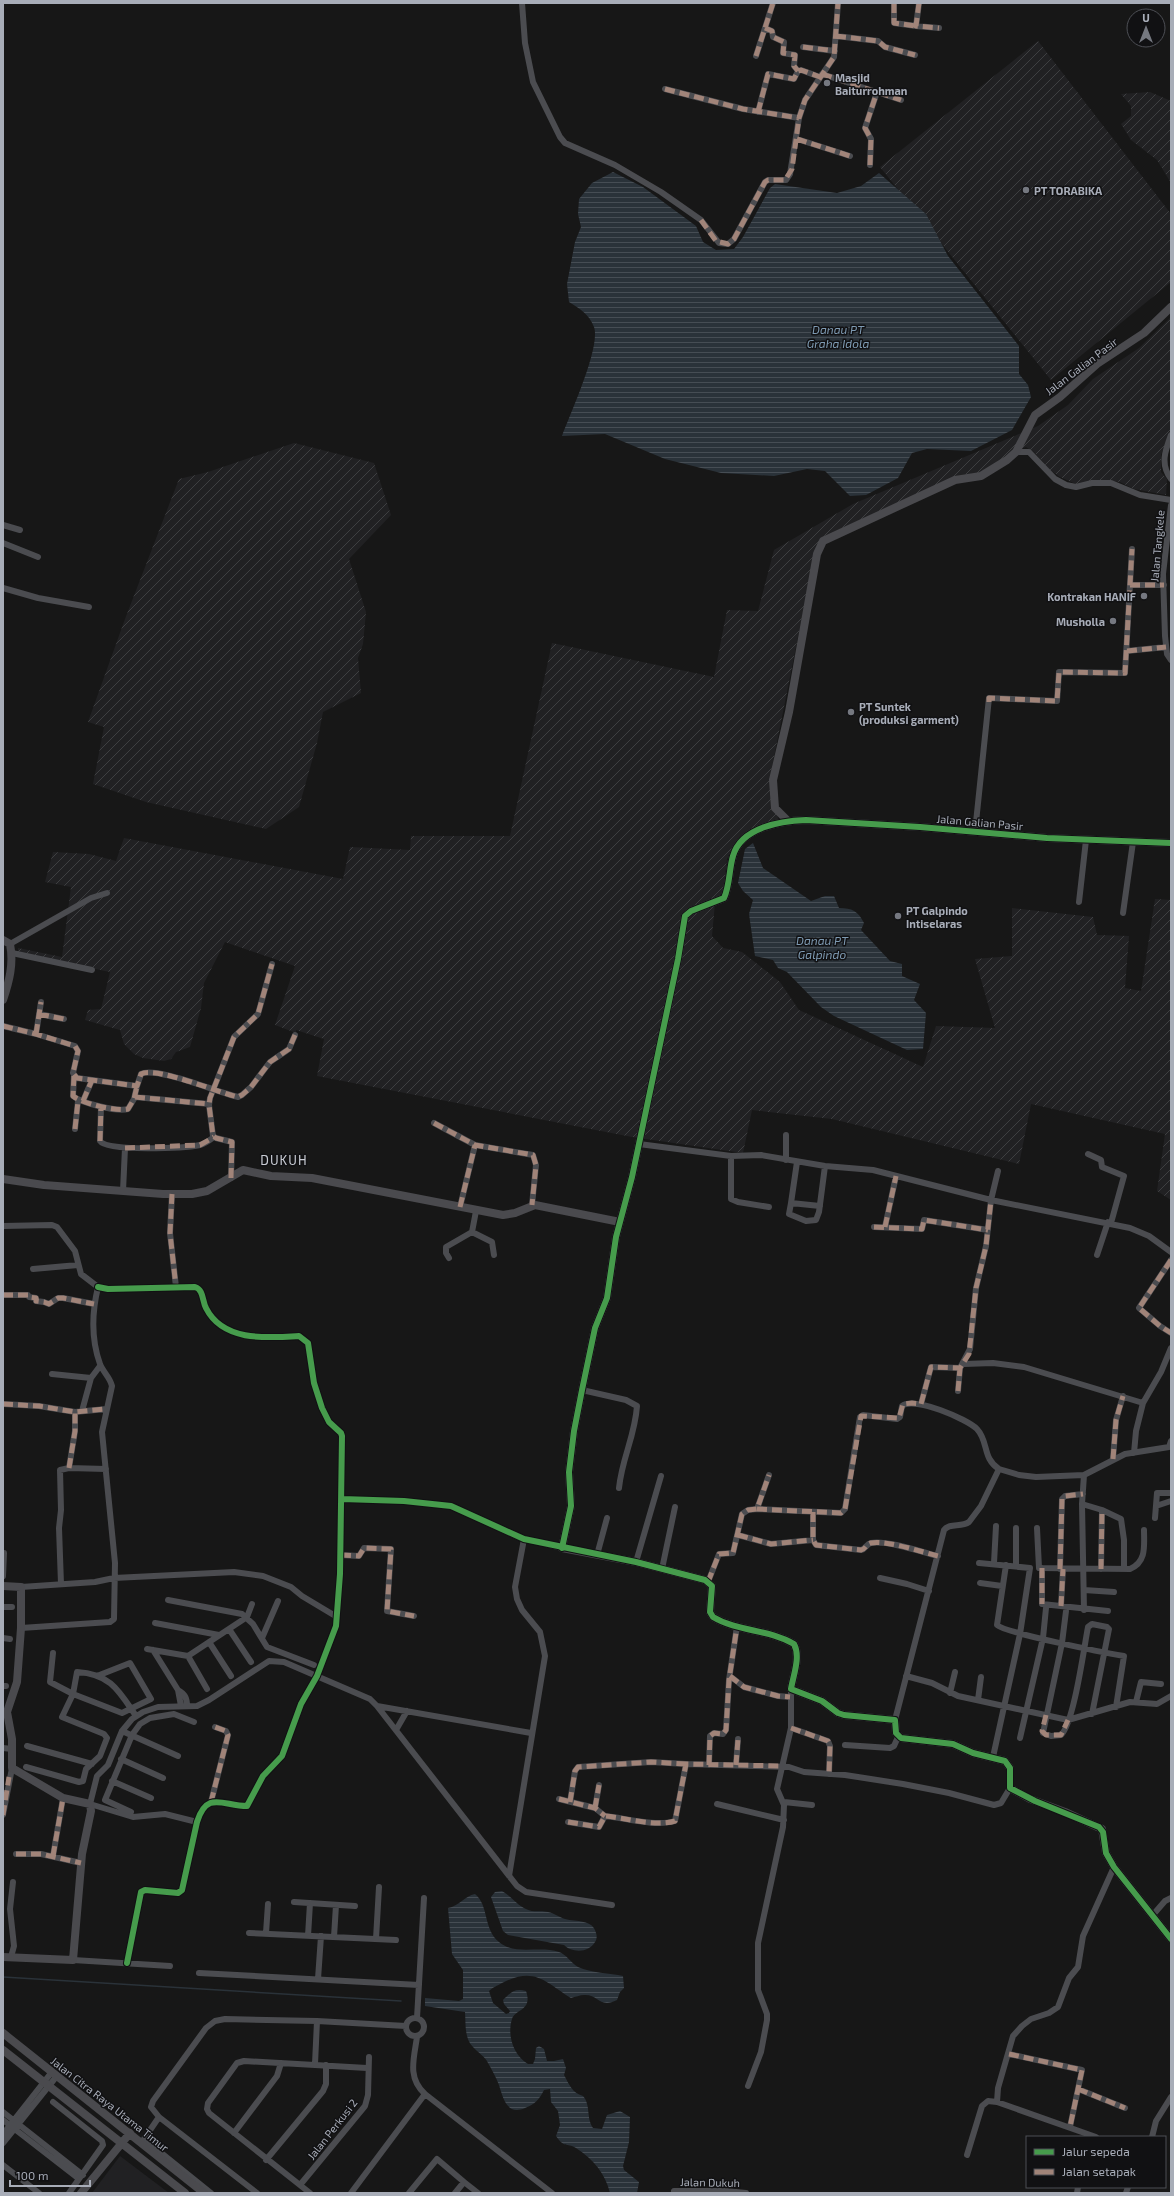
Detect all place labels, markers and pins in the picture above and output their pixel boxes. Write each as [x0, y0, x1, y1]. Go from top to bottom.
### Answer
place label: Masjid Baiturrohman [835, 71, 907, 97]
marker: Masjid Baiturrohman [822, 78, 832, 88]
place label: PT TORABIKA [1034, 184, 1103, 197]
marker: PT TORABIKA [1021, 185, 1031, 195]
place label: Kontrakan HANIF [1047, 590, 1136, 603]
marker: Kontrakan HANIF [1139, 591, 1149, 601]
place label: Musholla [1056, 615, 1105, 628]
marker: Musholla [1108, 616, 1118, 626]
place label: PT Suntek (produksi garment) [859, 700, 959, 726]
marker: PT Suntek (produksi garment) [846, 707, 856, 717]
place label: PT Galpindo Intiselaras [906, 904, 968, 930]
marker: PT Galpindo Intiselaras [893, 911, 903, 921]

